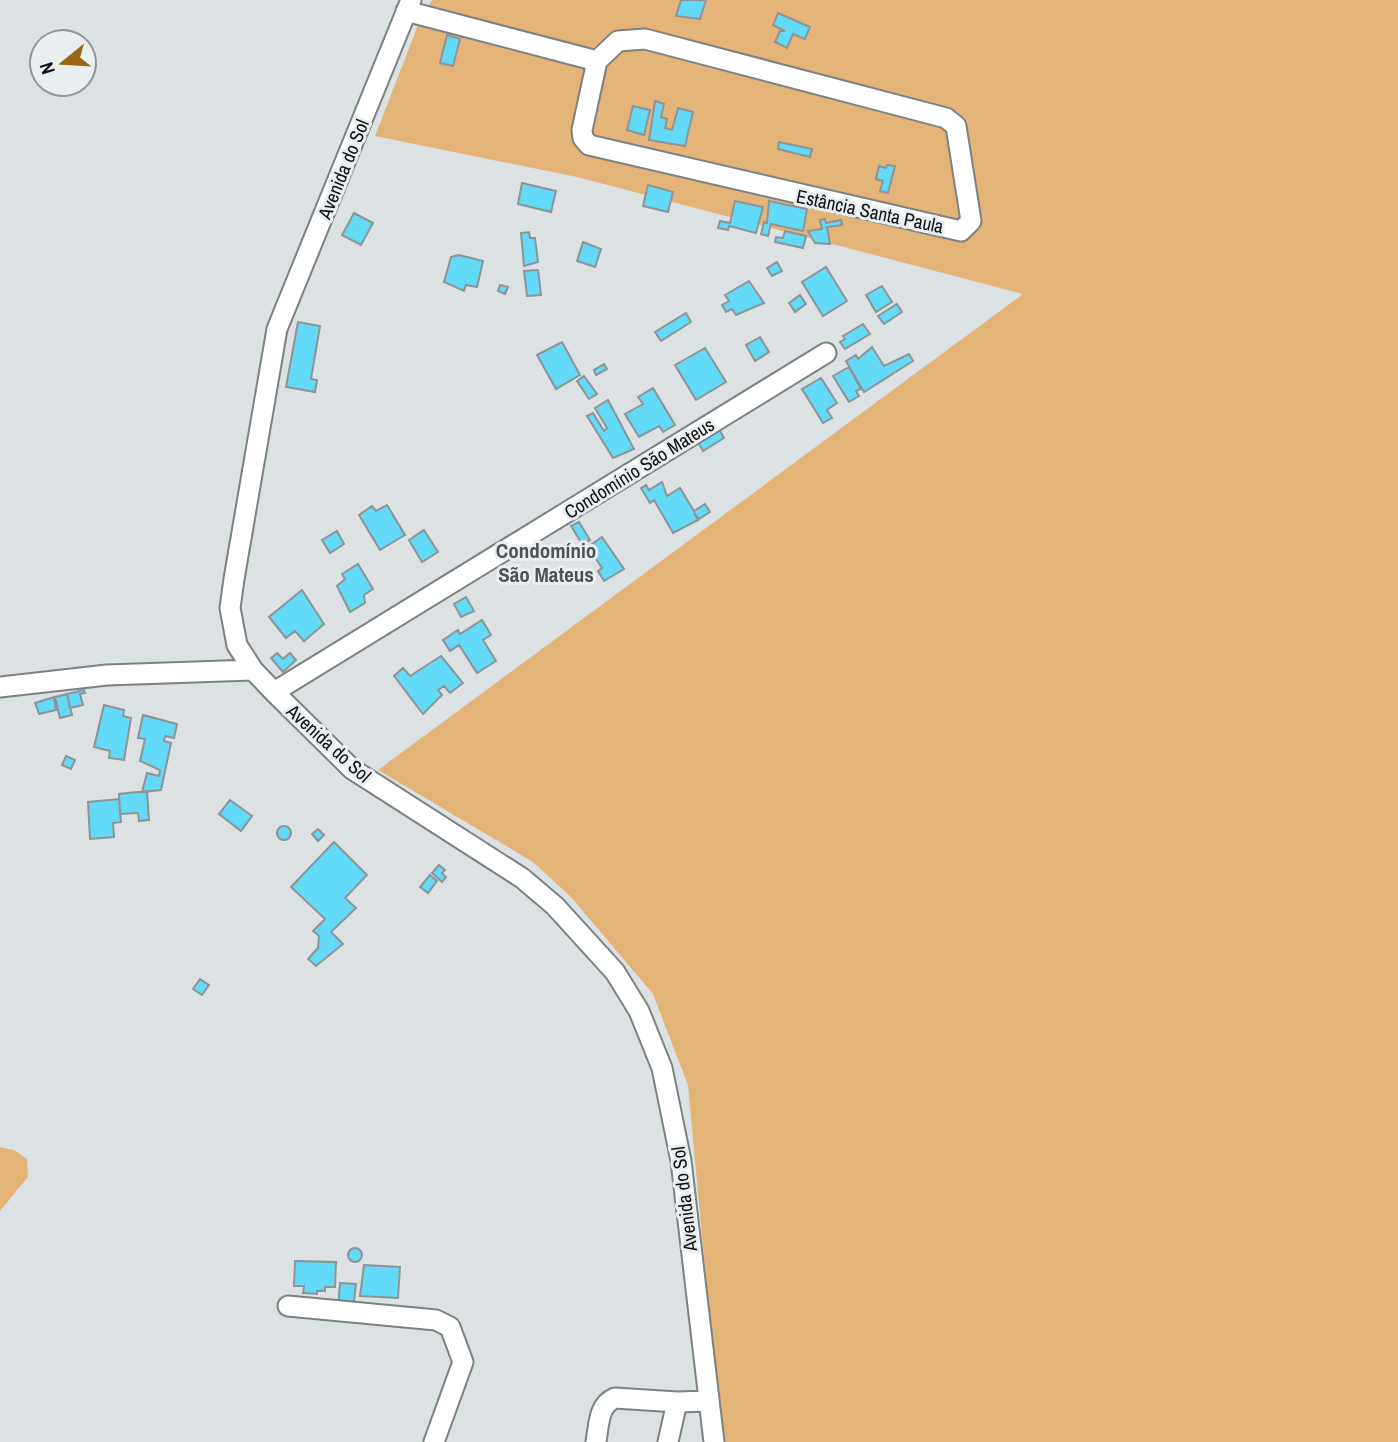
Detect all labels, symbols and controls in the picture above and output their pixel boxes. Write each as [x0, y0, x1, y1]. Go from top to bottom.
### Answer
north arrow [28, 28, 98, 98]
text: N [33, 59, 61, 78]
street label: Avenida do Sol [311, 115, 375, 224]
street label: Estância Santa Paula [794, 183, 946, 239]
street label: Condomínio São Mateus [559, 411, 719, 525]
district label: Condomínio São Mateus [496, 536, 596, 589]
street label: Avenida do Sol [280, 697, 377, 788]
street label: Avenida do Sol [665, 1145, 703, 1254]

